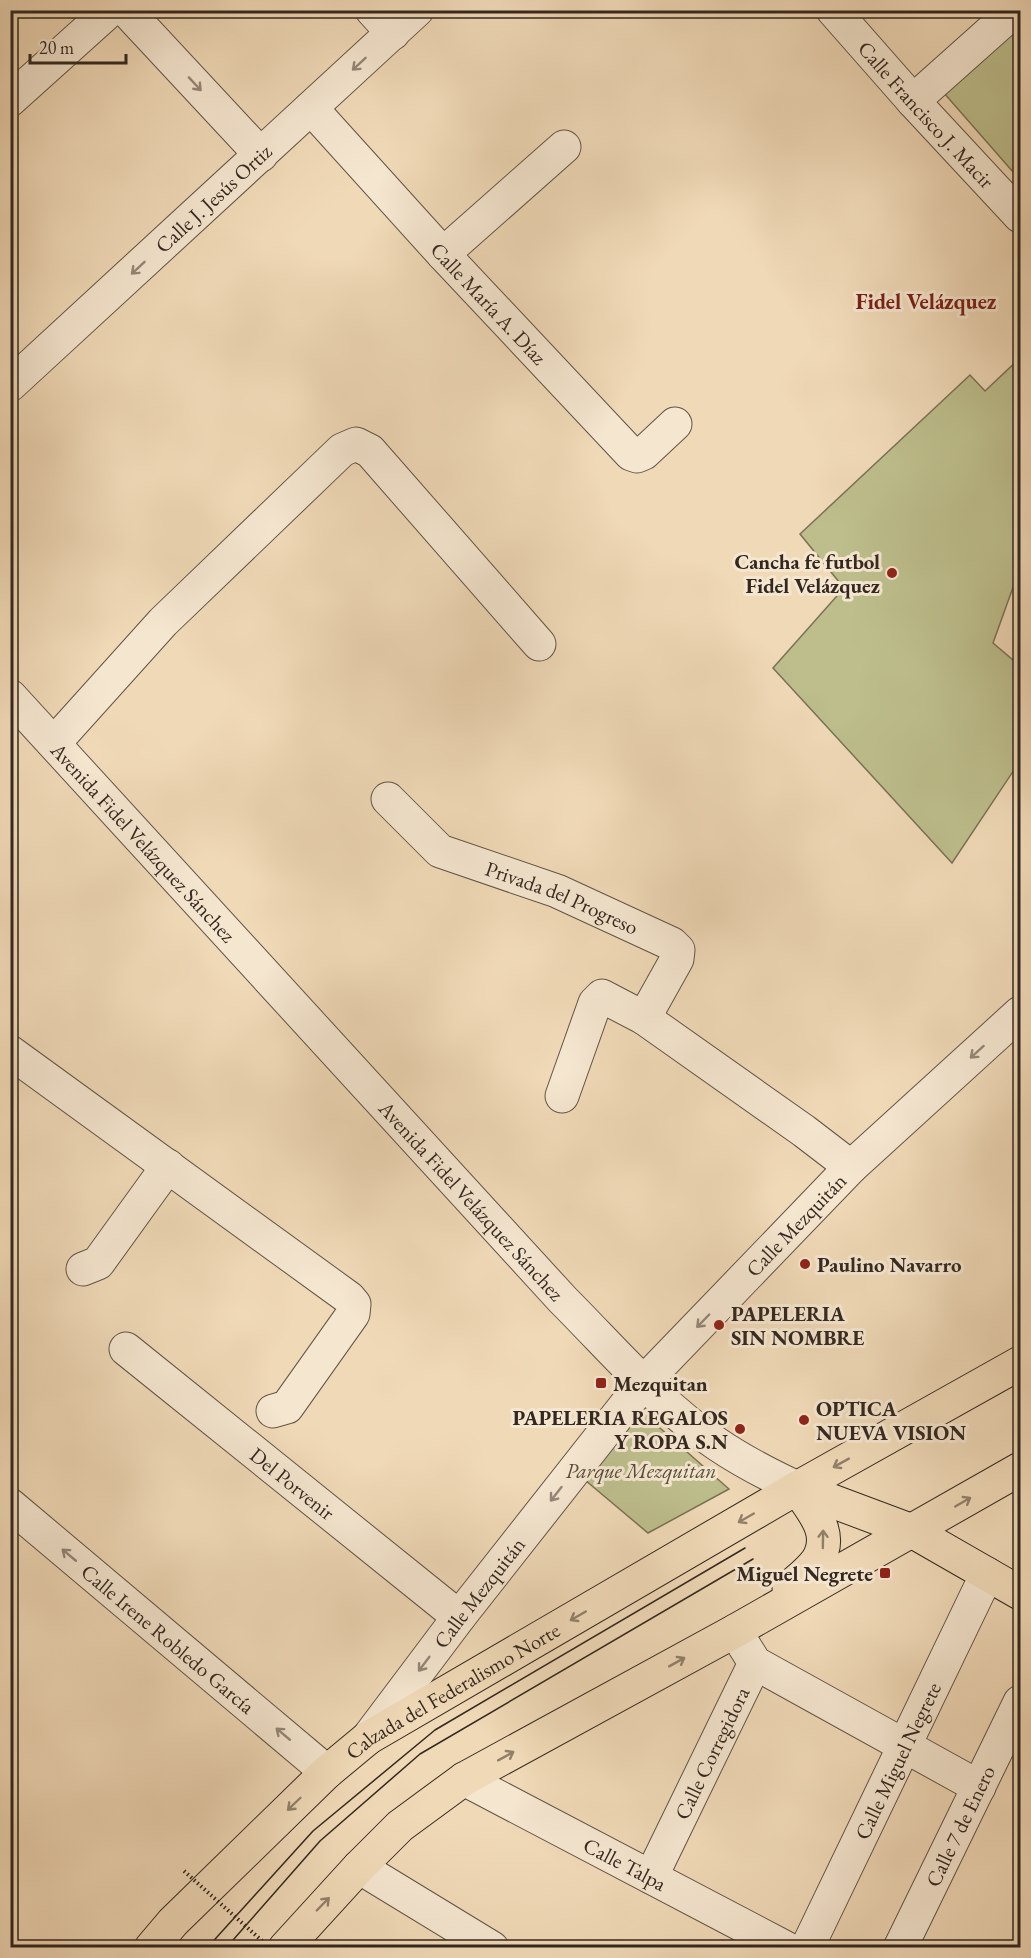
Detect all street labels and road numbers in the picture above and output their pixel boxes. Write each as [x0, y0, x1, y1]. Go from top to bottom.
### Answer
street label: Calle Francisco J. Macir [853, 35, 1000, 194]
street label: Calle J. Jesús Ortiz [149, 138, 277, 258]
street label: Calle María A. Díaz [425, 236, 553, 370]
street label: Avenida Fidel Velázquez Sánchez [45, 736, 242, 948]
street label: Privada del Progreso [482, 854, 643, 940]
street label: Avenida Fidel Velázquez Sánchez [373, 1094, 570, 1306]
street label: Calle Mezquitán [739, 1167, 852, 1282]
street label: Del Porvenir [245, 1441, 341, 1525]
street label: Calle Mezquitán [427, 1531, 531, 1653]
street label: Calle Irene Robledo García [76, 1558, 261, 1720]
street label: Calzada del Federalismo Norte [339, 1616, 564, 1765]
street label: Calle Miguel Negrete [848, 1677, 947, 1844]
street label: Calle Corregidora [668, 1682, 755, 1824]
street label: Calle 7 de Enero [919, 1761, 1001, 1891]
street label: Calle Talpa [579, 1831, 672, 1897]

